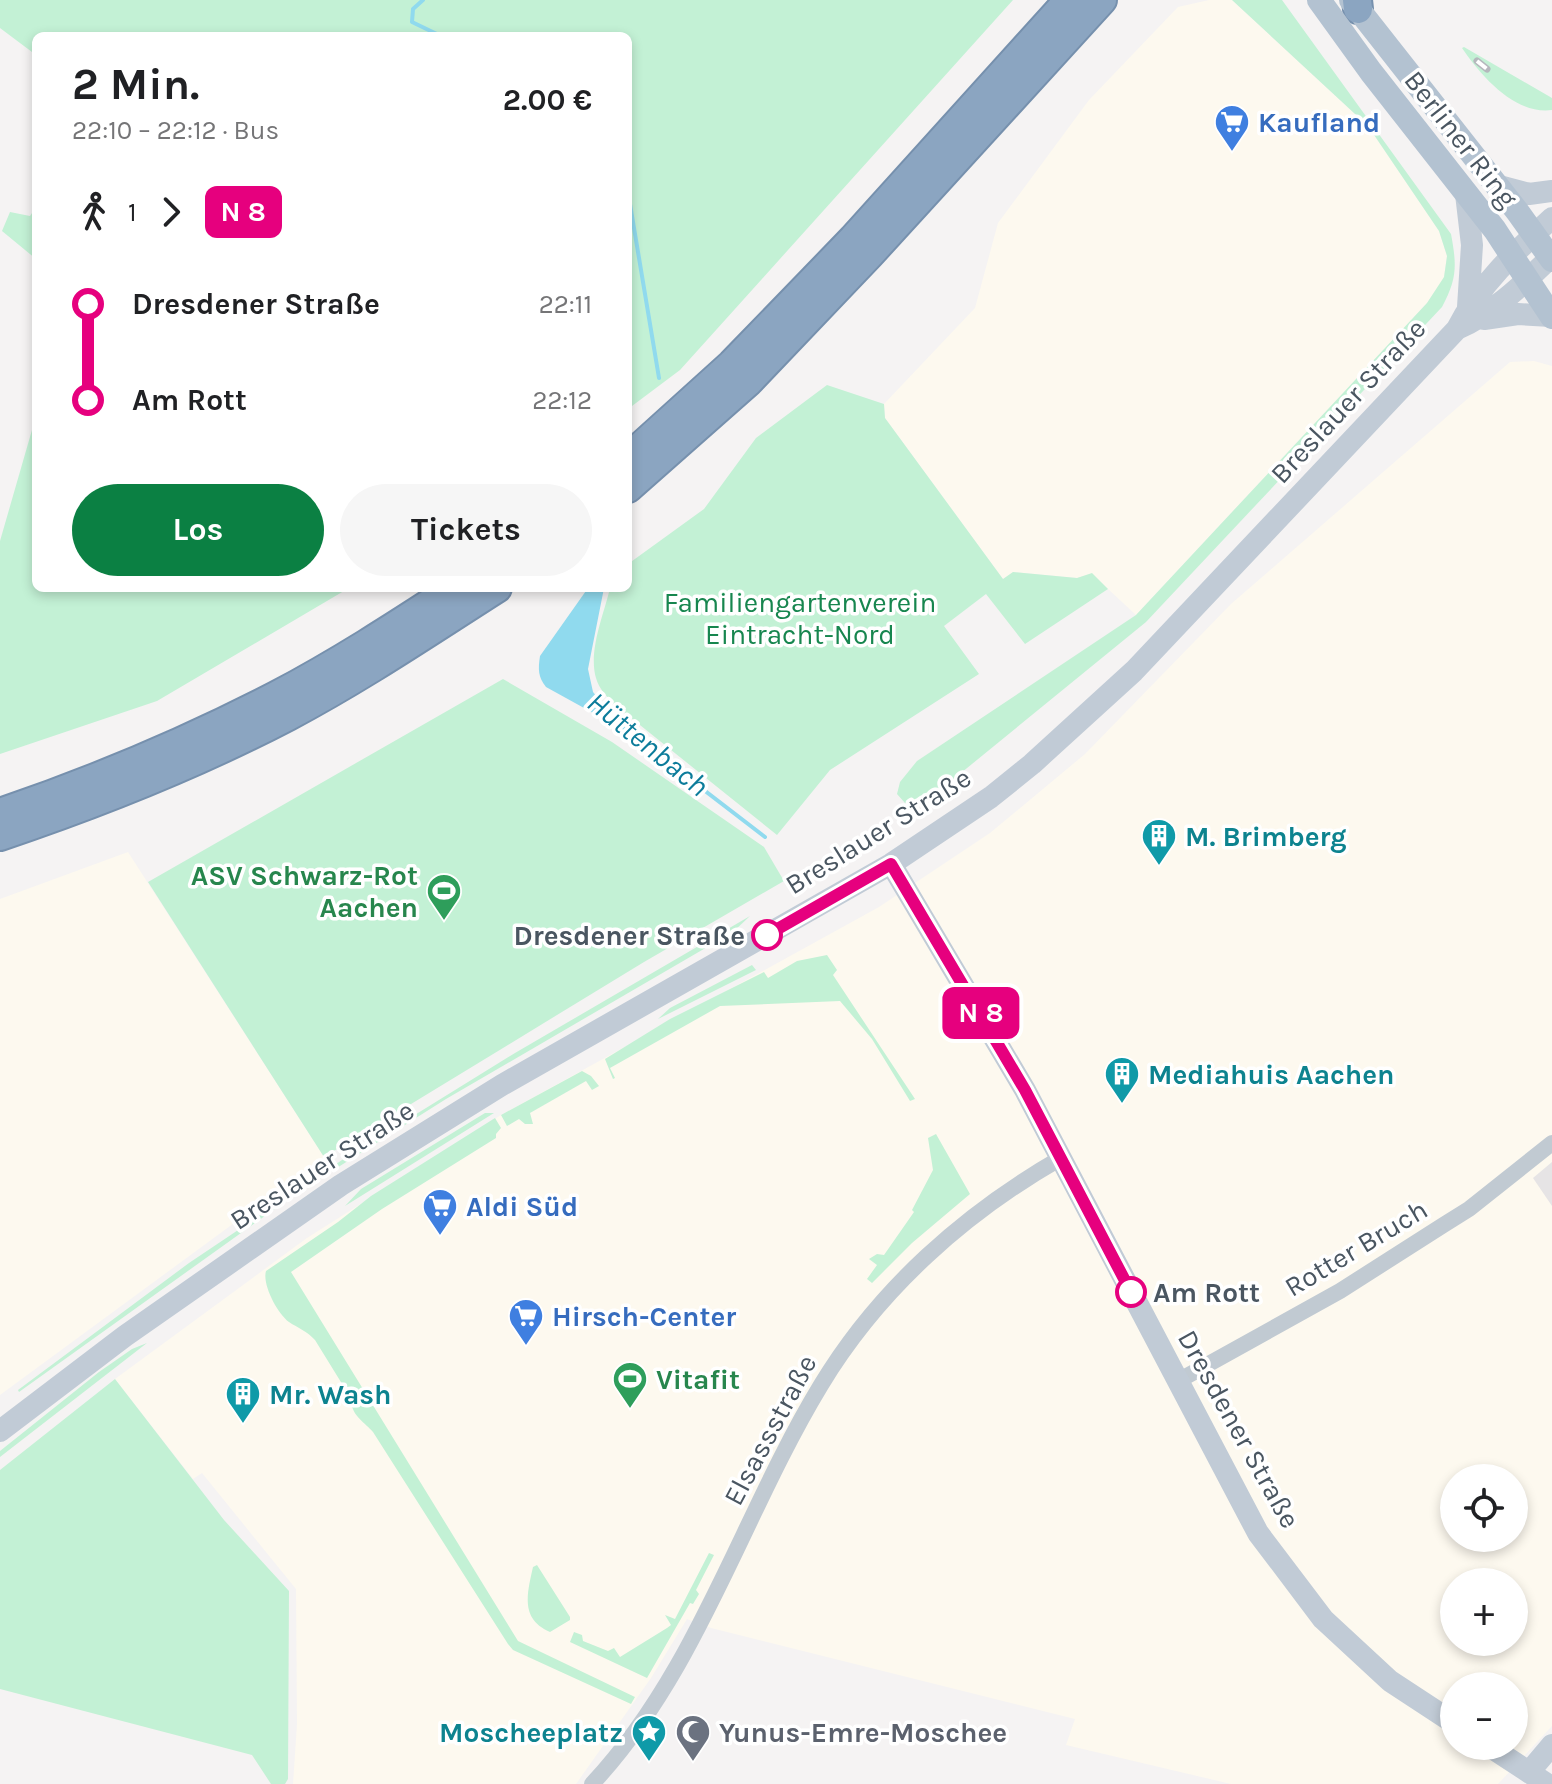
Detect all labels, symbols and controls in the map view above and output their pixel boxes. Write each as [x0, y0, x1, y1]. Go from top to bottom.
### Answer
text: 2 Min. [72, 59, 200, 110]
street label: Berliner Ring [1397, 64, 1525, 214]
text: 2.00 € [503, 82, 592, 118]
supermarket icon: Kaufland [1213, 103, 1251, 153]
place label: Kaufland [1258, 106, 1380, 139]
text: 22:10 – 22:12 · Bus [72, 115, 279, 146]
icon: walk [72, 190, 116, 234]
icon: forward [149, 190, 193, 234]
text: N 8 [221, 195, 266, 228]
text: 1 [128, 197, 137, 228]
text: Dresdener Straße [132, 286, 380, 322]
text: 22:11 [539, 289, 592, 320]
street label: Breslauer Straße [1263, 312, 1433, 490]
text: Am Rott [132, 382, 247, 418]
text: 22:12 [532, 385, 592, 416]
button: Los [72, 484, 324, 576]
button: Tickets [340, 484, 592, 576]
park label: Familiengartenverein Eintracht-Nord [664, 586, 936, 651]
water label: Hüttenbach [580, 684, 716, 804]
street label: Breslauer Straße [779, 761, 977, 901]
building icon: M. Brimberg [1140, 817, 1178, 867]
place label: M. Brimberg [1185, 820, 1347, 853]
place label: ASV Schwarz-Rot Aachen [191, 859, 418, 924]
sports icon: ASV Schwarz-Rot Aachen [425, 872, 463, 922]
place label: Dresdener Straße [514, 919, 745, 952]
marker: Dresdener Straße [752, 920, 782, 950]
line badge: N 8 [935, 987, 1027, 1039]
text: N 8 [958, 996, 1004, 1029]
building icon: Mediahuis Aachen [1103, 1055, 1141, 1105]
place label: Mediahuis Aachen [1148, 1058, 1395, 1091]
street label: Breslauer Straße [224, 1093, 420, 1237]
supermarket icon: Aldi Süd [421, 1187, 459, 1237]
place label: Aldi Süd [466, 1190, 578, 1223]
street label: Rotter Bruch [1279, 1193, 1433, 1303]
place label: Am Rott [1153, 1276, 1260, 1309]
marker: Am Rott [1116, 1277, 1146, 1307]
supermarket icon: Hirsch-Center [507, 1297, 545, 1347]
place label: Hirsch-Center [552, 1300, 736, 1333]
street label: Dresdener Straße [1171, 1324, 1307, 1534]
street label: Elsassstraße [717, 1349, 823, 1511]
sports icon: Vitafit [611, 1360, 649, 1410]
place label: Vitafit [656, 1363, 740, 1396]
building icon: Mr. Wash [224, 1375, 262, 1425]
place label: Mr. Wash [269, 1378, 392, 1411]
map controls [1440, 1464, 1528, 1760]
button: locate [1440, 1464, 1528, 1552]
button: + [1440, 1568, 1528, 1656]
button: − [1440, 1672, 1528, 1760]
place icon: Moscheeplatz [630, 1713, 668, 1763]
mosque icon: Yunus-Emre-Moschee [674, 1713, 712, 1763]
place label: Moscheeplatz [439, 1716, 623, 1749]
place label: Yunus-Emre-Moschee [719, 1716, 1007, 1749]

